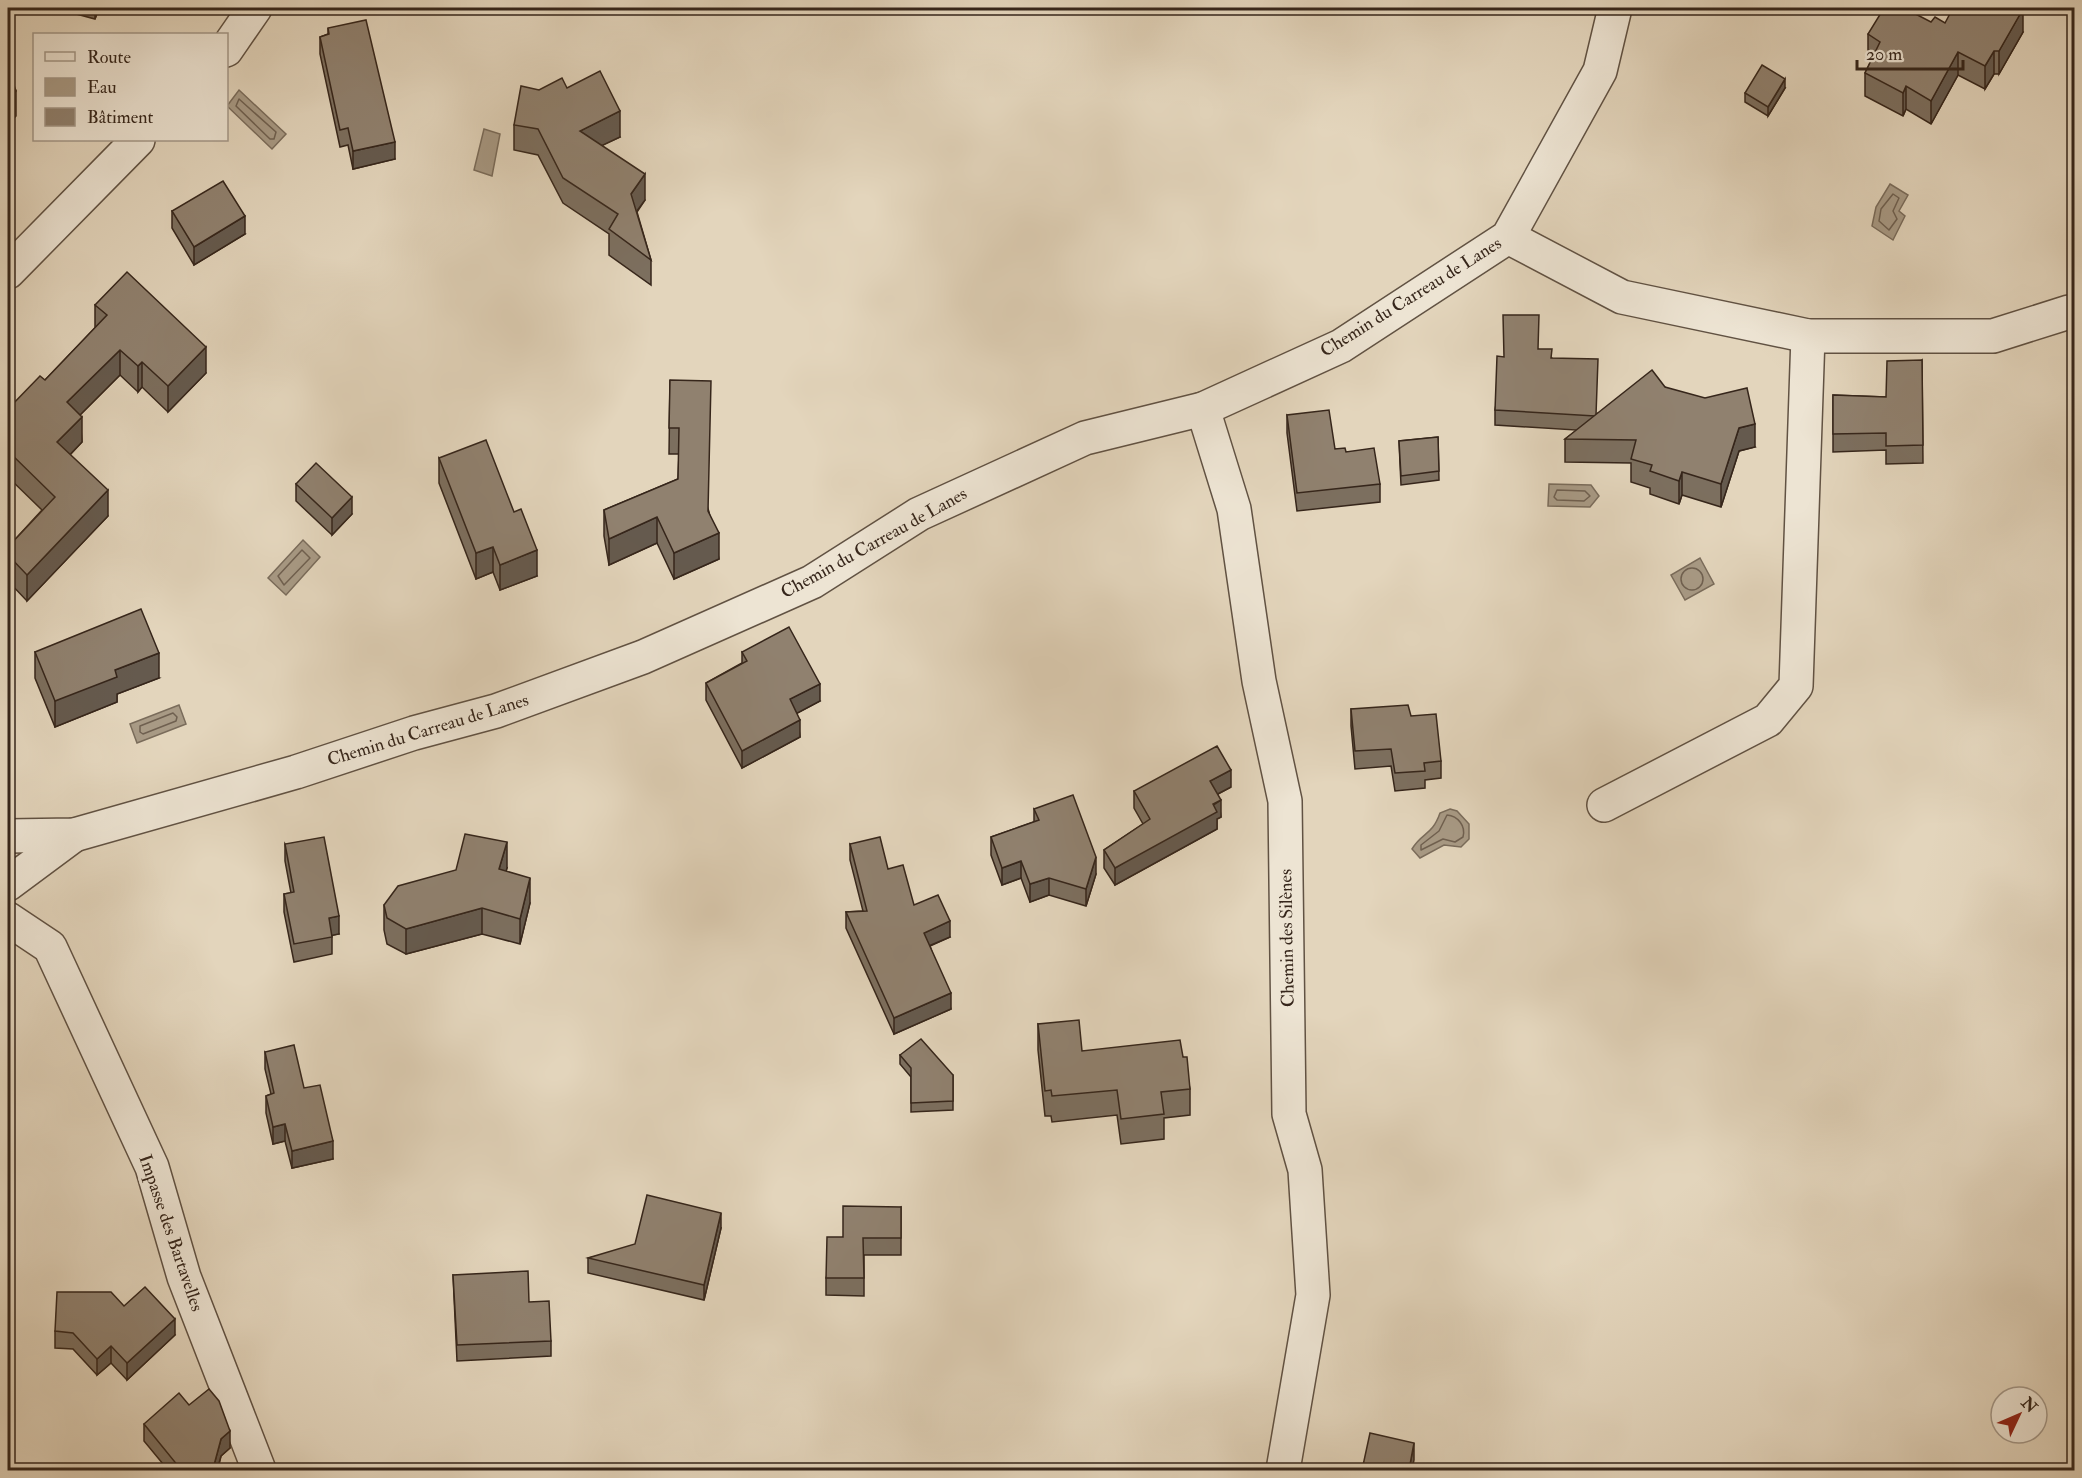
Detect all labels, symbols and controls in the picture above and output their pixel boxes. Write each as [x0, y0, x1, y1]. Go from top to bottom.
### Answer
legend [33, 33, 228, 141]
scale bar [1857, 33, 1964, 71]
text: 20 m [1866, 43, 1902, 66]
text: Route [87, 46, 131, 69]
text: Eau [87, 76, 117, 99]
text: Bâtiment [87, 106, 153, 129]
street label: Chemin du Carreau de Lanes [1316, 232, 1506, 362]
street label: Chemin du Carreau de Lanes [777, 482, 971, 604]
street label: Chemin du Carreau de Lanes [325, 688, 531, 772]
street label: Chemin des Silènes [1274, 869, 1300, 1007]
street label: Impasse des Bartavelles [133, 1151, 209, 1315]
north arrow [1989, 1385, 2049, 1445]
text: N [2016, 1392, 2042, 1418]

